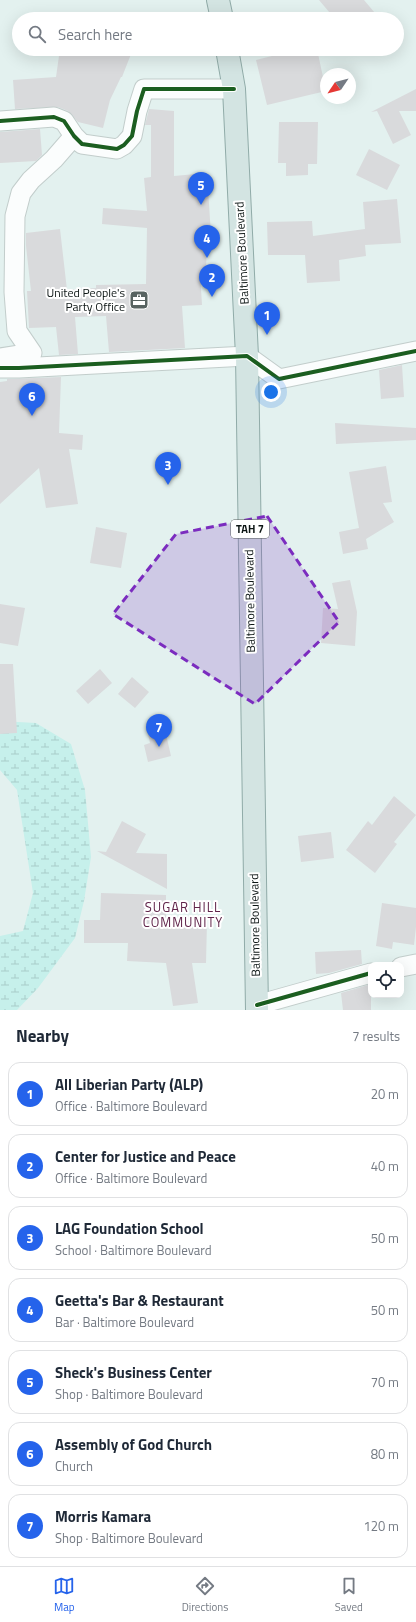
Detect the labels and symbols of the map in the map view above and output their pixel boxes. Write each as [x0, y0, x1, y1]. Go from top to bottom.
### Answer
north arrow [320, 68, 356, 104]
pin: 5 [188, 172, 214, 205]
street label: Baltimore Boulevard [229, 201, 254, 305]
pin: 4 [194, 225, 220, 258]
pin: 2 [199, 264, 225, 297]
place label: United People's Party Office [46, 283, 125, 316]
office icon: United People's Party Office [128, 289, 150, 311]
pin: 1 [254, 302, 280, 335]
your location [261, 382, 281, 402]
pin: 6 [19, 383, 45, 416]
pin: 3 [155, 452, 181, 485]
road number: TAH 7 [231, 520, 269, 538]
street label: Baltimore Boulevard [239, 549, 260, 653]
pin: 7 [146, 714, 172, 747]
street label: Baltimore Boulevard [244, 873, 265, 977]
district label: SUGAR HILL COMMUNITY [143, 897, 223, 932]

